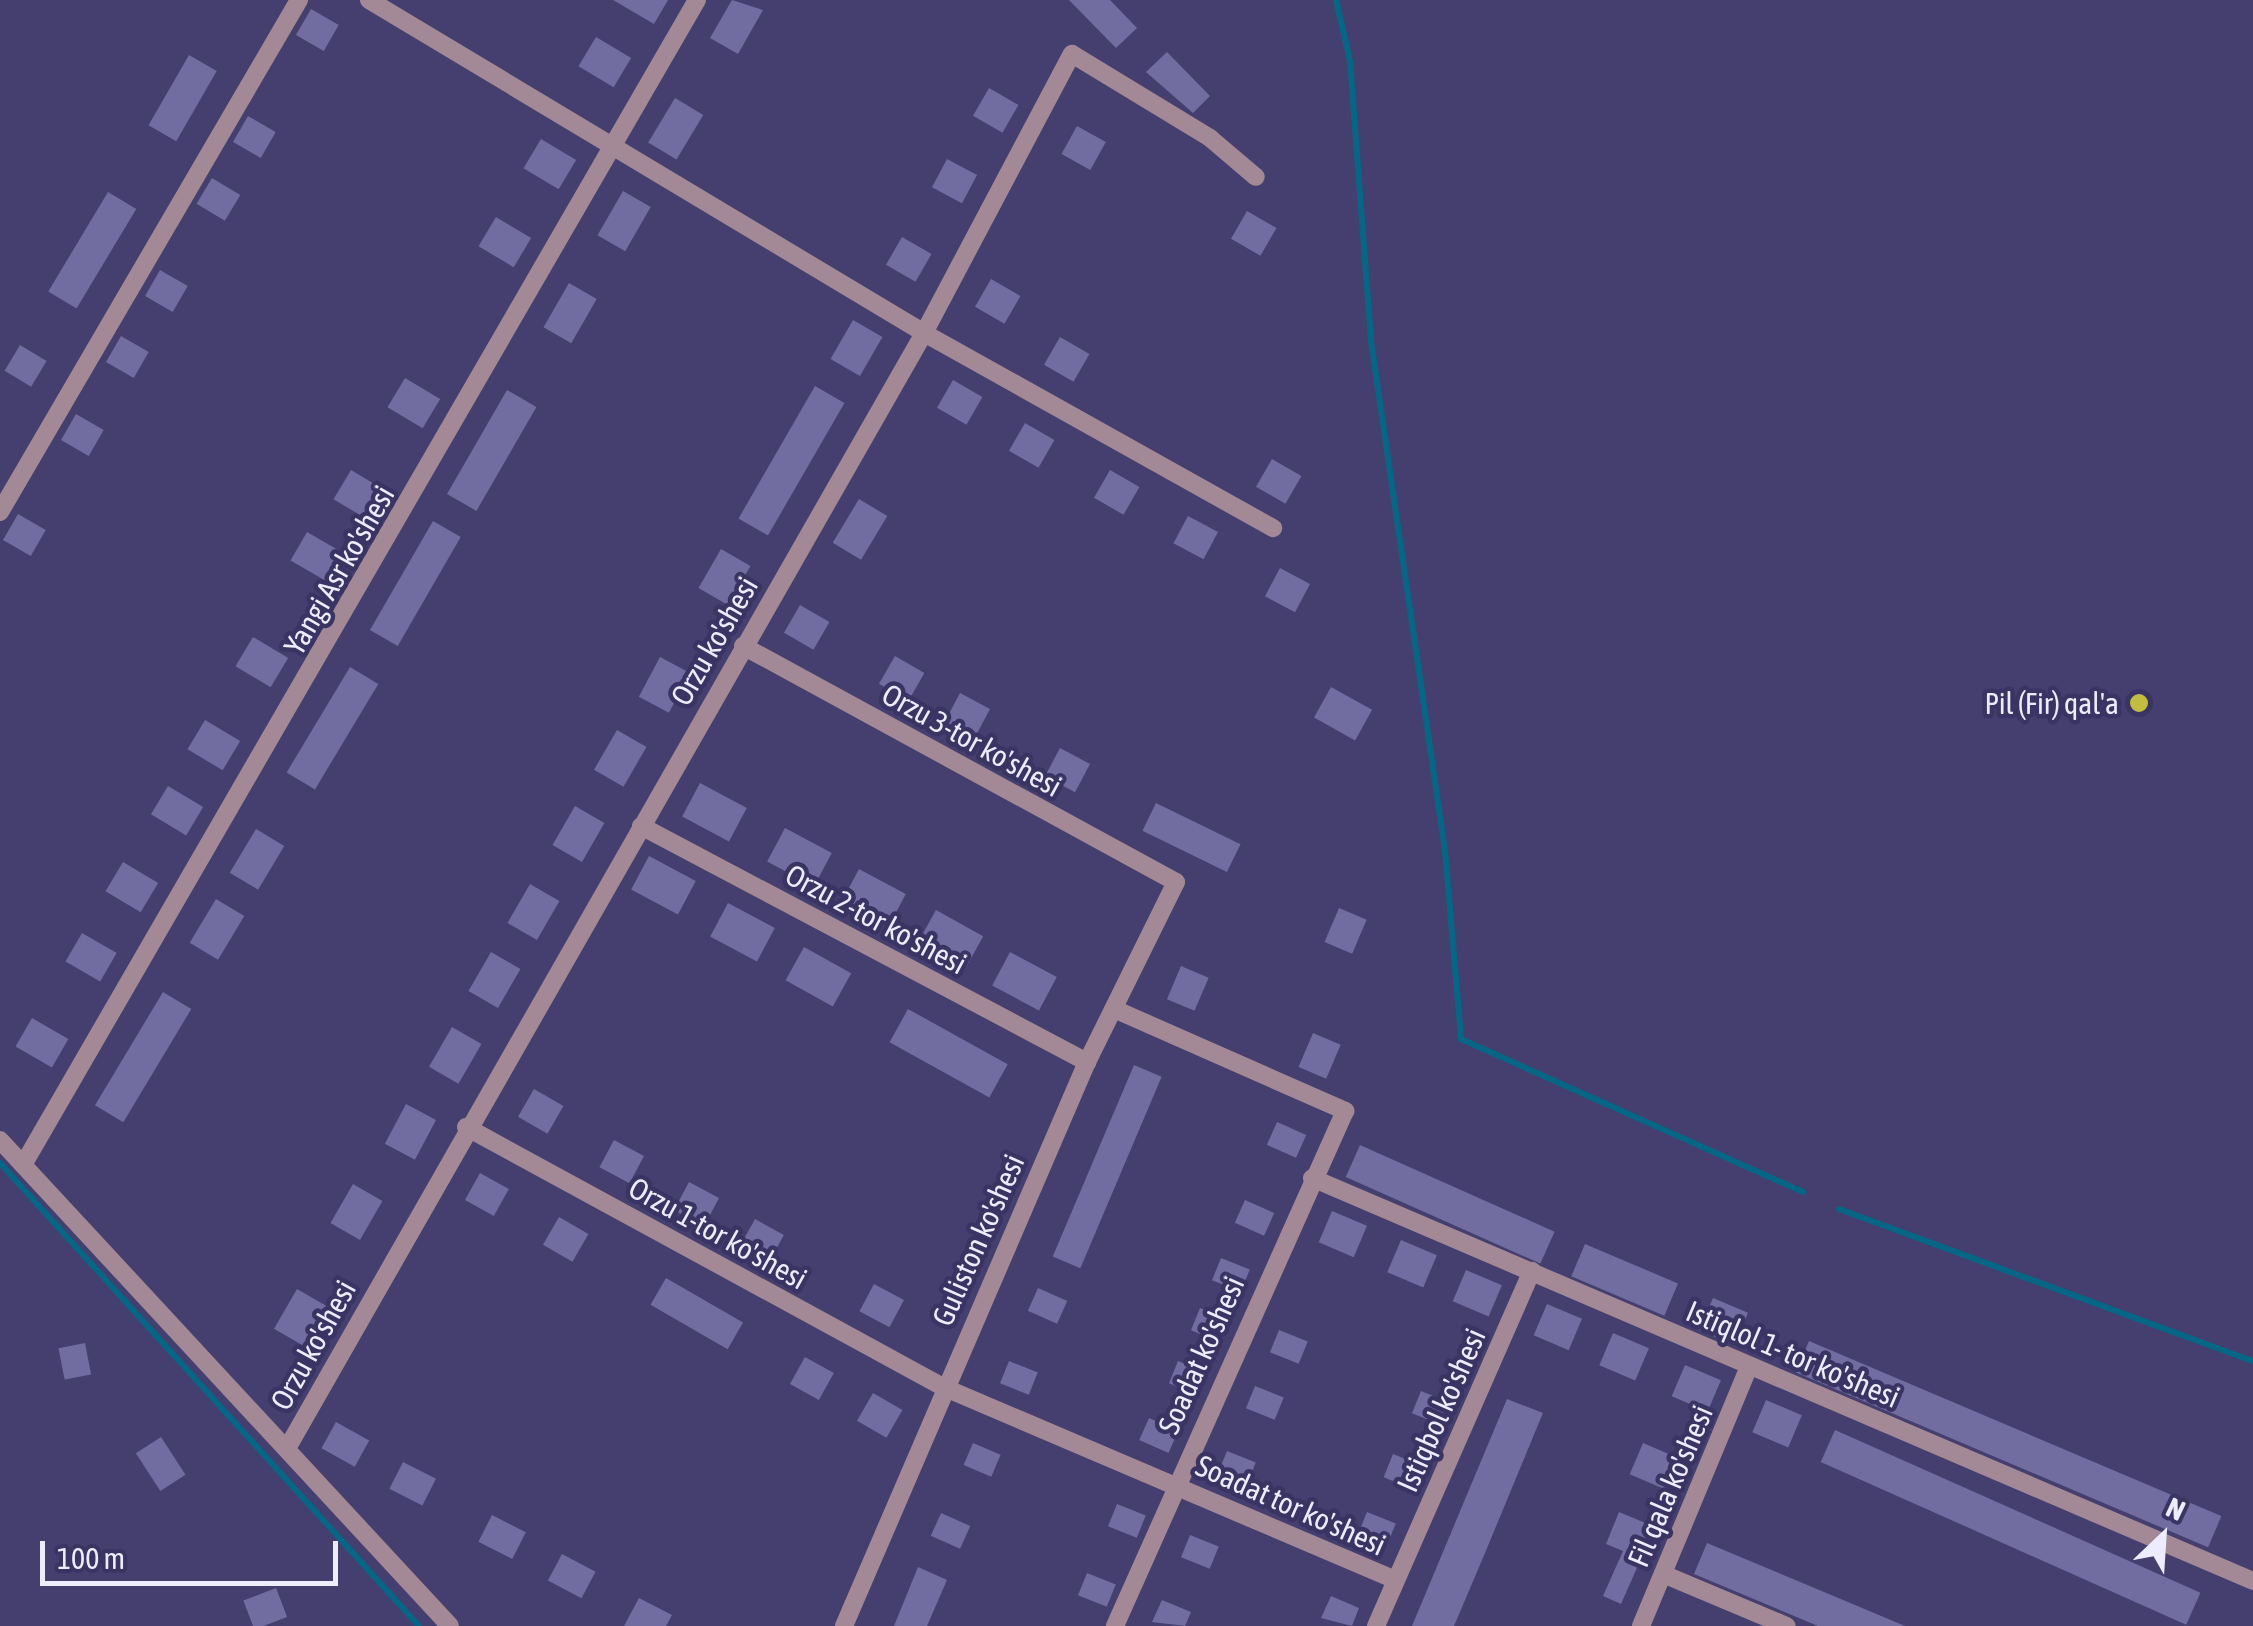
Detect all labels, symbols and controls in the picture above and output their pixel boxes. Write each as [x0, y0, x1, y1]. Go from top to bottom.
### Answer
street label: Yangi Asr ko'shesi [276, 479, 402, 661]
street label: Orzu ko'shesi [663, 570, 765, 712]
street label: Orzu 3-tor ko'shesi [876, 676, 1068, 804]
place label: Pil (Fir) qal'a [1985, 685, 2119, 721]
marker: Pil (Fir) qal'a [2128, 692, 2150, 714]
street label: Orzu 2-tor ko'shesi [780, 856, 972, 982]
street label: Guliston ko'shesi [924, 1149, 1032, 1331]
street label: Orzu 1-tor ko'shesi [623, 1169, 813, 1297]
street label: Soadat ko'shesi [1150, 1271, 1252, 1439]
street label: Orzu ko'shesi [263, 1274, 363, 1416]
street label: Istiqlol 1- tor ko'shesi [1681, 1293, 1905, 1415]
street label: Istiqbol ko'shesi [1389, 1323, 1493, 1497]
street label: Fil qala ko'shesi [1620, 1400, 1720, 1572]
street label: Soadat tor ko'shesi [1191, 1447, 1391, 1563]
north arrow [2113, 1486, 2213, 1586]
text: N [2161, 1491, 2190, 1527]
scale bar [45, 1521, 342, 1583]
text: 100 m [57, 1541, 125, 1575]

